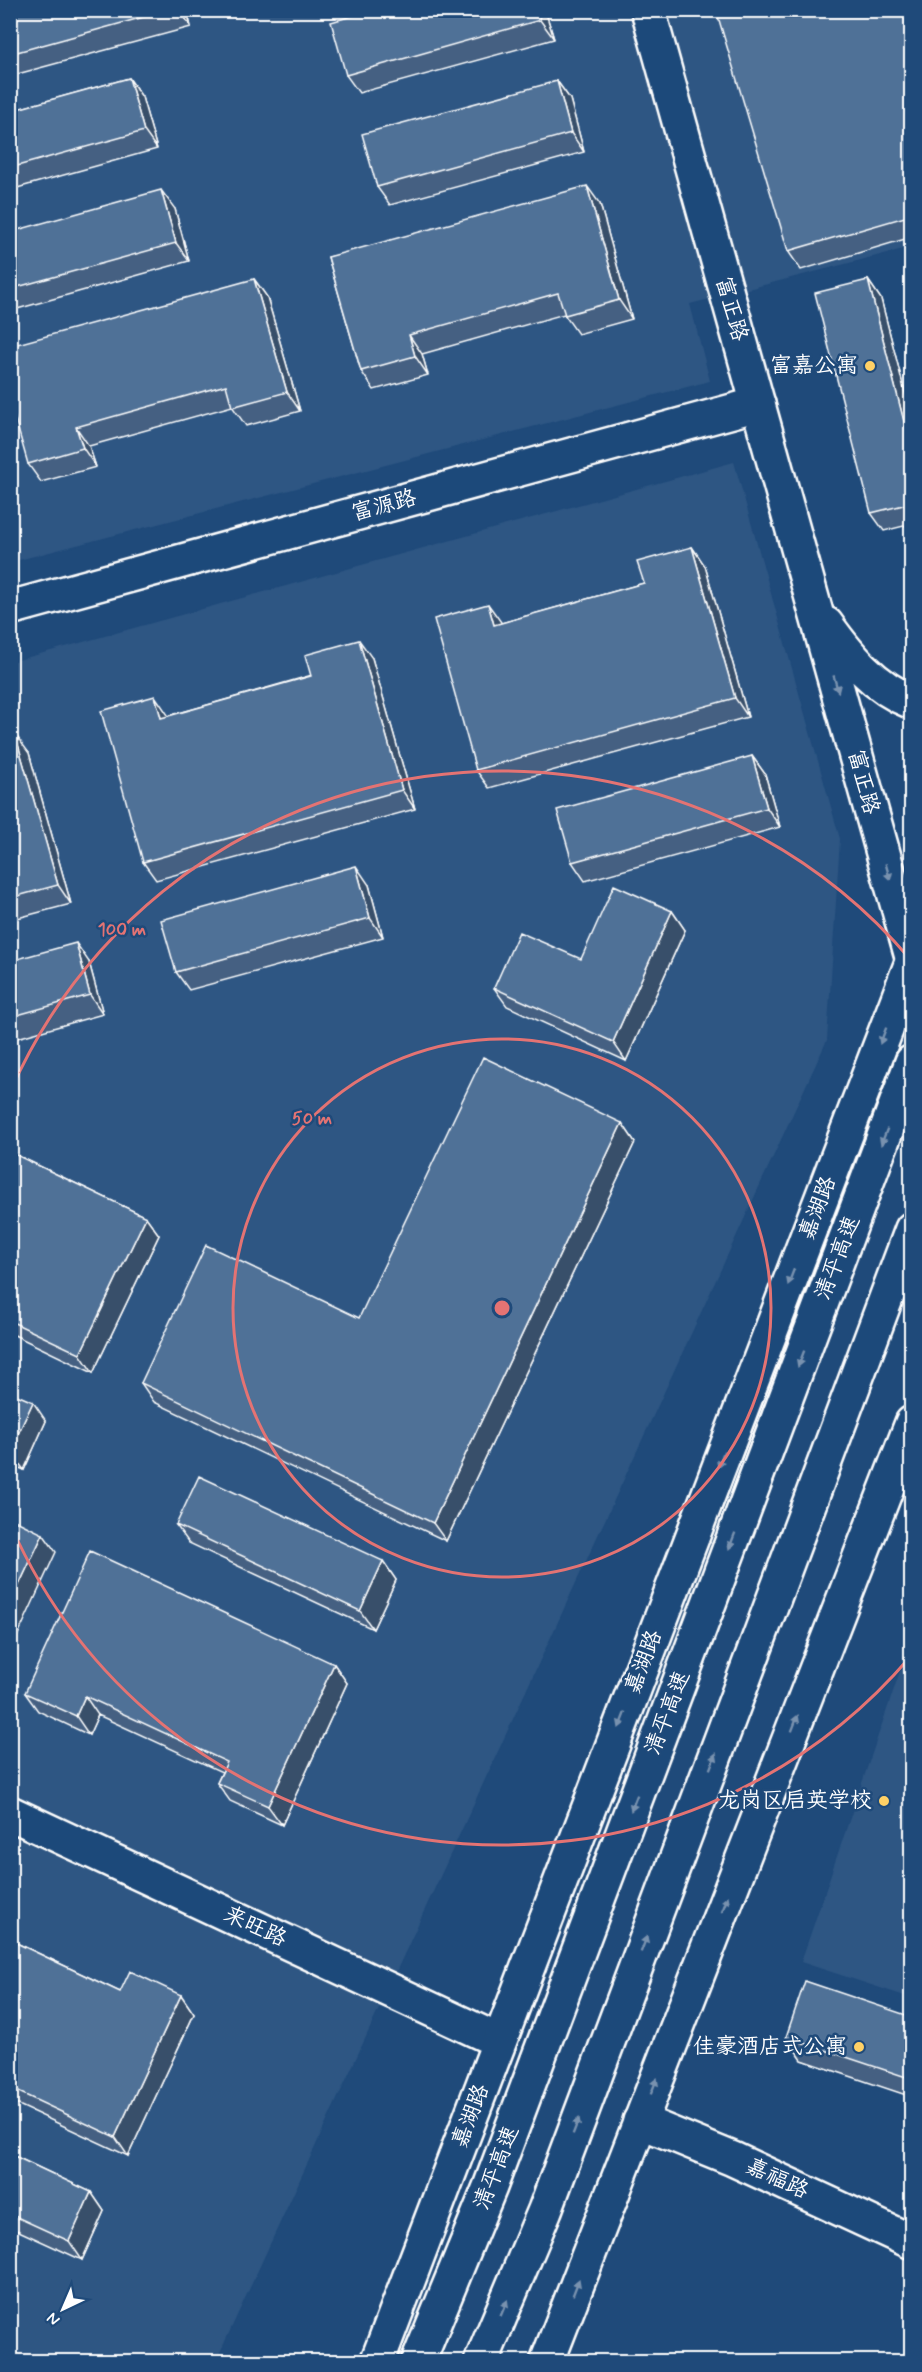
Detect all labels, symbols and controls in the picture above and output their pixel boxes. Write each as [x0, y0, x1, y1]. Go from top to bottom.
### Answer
street label: 富正路 [708, 273, 754, 345]
place label: 富嘉公寓 [770, 352, 858, 380]
marker: 富嘉公寓 [863, 359, 877, 373]
street label: 富源路 [348, 484, 420, 528]
one-way arrow [831, 675, 841, 693]
street label: 富正路 [841, 746, 885, 818]
one-way arrow [884, 863, 893, 881]
text: 100 m [98, 918, 146, 942]
one-way arrow [878, 1027, 887, 1045]
text: 50 m [292, 1107, 332, 1131]
one-way arrow [878, 1128, 888, 1146]
street label: 嘉湖路 [793, 1172, 843, 1244]
street label: 清平高速 [809, 1212, 867, 1304]
one-way arrow [786, 1268, 795, 1286]
centre of rings [492, 1298, 512, 1318]
one-way arrow [795, 1350, 805, 1368]
one-way arrow [716, 1451, 726, 1469]
one-way arrow [727, 1533, 737, 1551]
street label: 嘉湖路 [619, 1626, 669, 1698]
street label: 清平高速 [639, 1667, 697, 1759]
one-way arrow [617, 1711, 626, 1729]
one-way arrow [790, 1713, 800, 1731]
one-way arrow [708, 1752, 718, 1770]
place label: 龙岗区启英学校 [718, 1787, 872, 1815]
one-way arrow [629, 1794, 639, 1812]
marker: 龙岗区启英学校 [877, 1794, 891, 1808]
one-way arrow [720, 1895, 730, 1913]
street label: 来旺路 [219, 1900, 291, 1954]
one-way arrow [640, 1935, 650, 1953]
place label: 佳豪酒店式公寓 [693, 2033, 847, 2061]
marker: 佳豪酒店式公寓 [852, 2040, 866, 2054]
one-way arrow [650, 2077, 659, 2095]
street label: 嘉湖路 [446, 2080, 496, 2152]
one-way arrow [572, 2117, 581, 2135]
street label: 清平高速 [468, 2122, 526, 2214]
street label: 嘉福路 [741, 2152, 813, 2206]
one-way arrow [571, 2278, 581, 2296]
north arrow [33, 2279, 93, 2339]
one-way arrow [499, 2298, 509, 2316]
text: N [42, 2307, 65, 2330]

